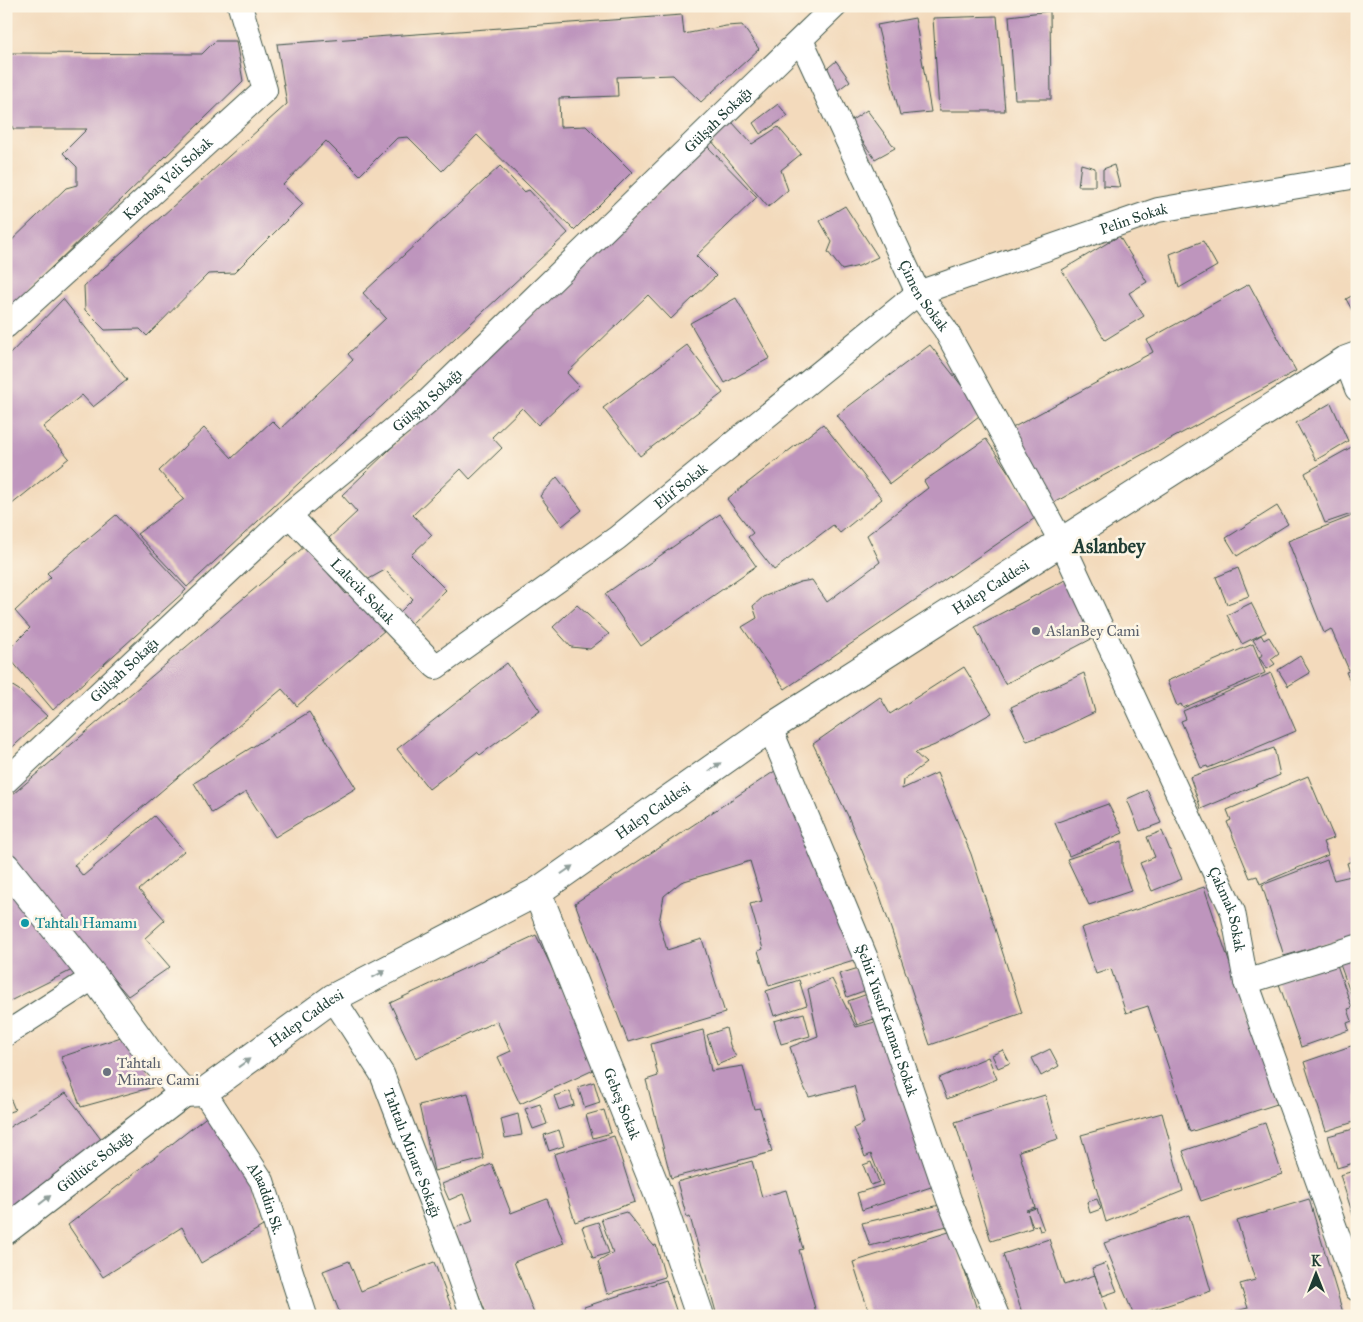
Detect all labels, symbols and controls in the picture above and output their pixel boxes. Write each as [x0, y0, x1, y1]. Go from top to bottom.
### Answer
street label: Gülşah Sokağı [680, 83, 755, 157]
street label: Karabaş Veli Sokak [119, 133, 216, 224]
street label: Pelin Sokak [1097, 200, 1169, 238]
street label: Çimen Sokak [895, 257, 953, 335]
street label: Gülşah Sokağı [389, 364, 465, 436]
street label: Elif Sokak [650, 459, 711, 513]
district label: Aslanbey [1071, 534, 1147, 559]
street label: Lalecik Sokak [327, 554, 399, 628]
street label: Halep Caddesi [949, 556, 1032, 618]
place label: AslanBey Cami [1045, 622, 1140, 640]
marker: AslanBey Cami [1030, 625, 1042, 637]
street label: Gülşah Sokağı [86, 634, 162, 706]
one-way arrow [708, 762, 721, 772]
street label: Halep Caddesi [612, 778, 694, 843]
street label: Çakmak Sokak [1204, 864, 1249, 953]
one-way arrow [561, 866, 574, 876]
place label: Tahtalı Hamamı [35, 914, 137, 932]
marker: Tahtalı Hamamı [19, 917, 31, 929]
street label: Şehit Yusuf Kamacı Sokak [852, 941, 922, 1099]
one-way arrow [372, 970, 387, 978]
street label: Halep Caddesi [265, 985, 346, 1051]
place label: Tahtalı Minare Cami [117, 1054, 199, 1089]
one-way arrow [237, 1058, 251, 1068]
street label: Gebeş Sokak [599, 1065, 644, 1142]
marker: Tahtalı Minare Cami [101, 1066, 113, 1078]
street label: Tahtalı Minare Sokağı [379, 1086, 445, 1220]
street label: Güllüce Sokağı [53, 1127, 136, 1197]
street label: Alaaddin Sk. [243, 1158, 288, 1237]
one-way arrow [38, 1195, 52, 1205]
north arrow [1290, 1250, 1340, 1300]
text: K [1311, 1253, 1322, 1270]

